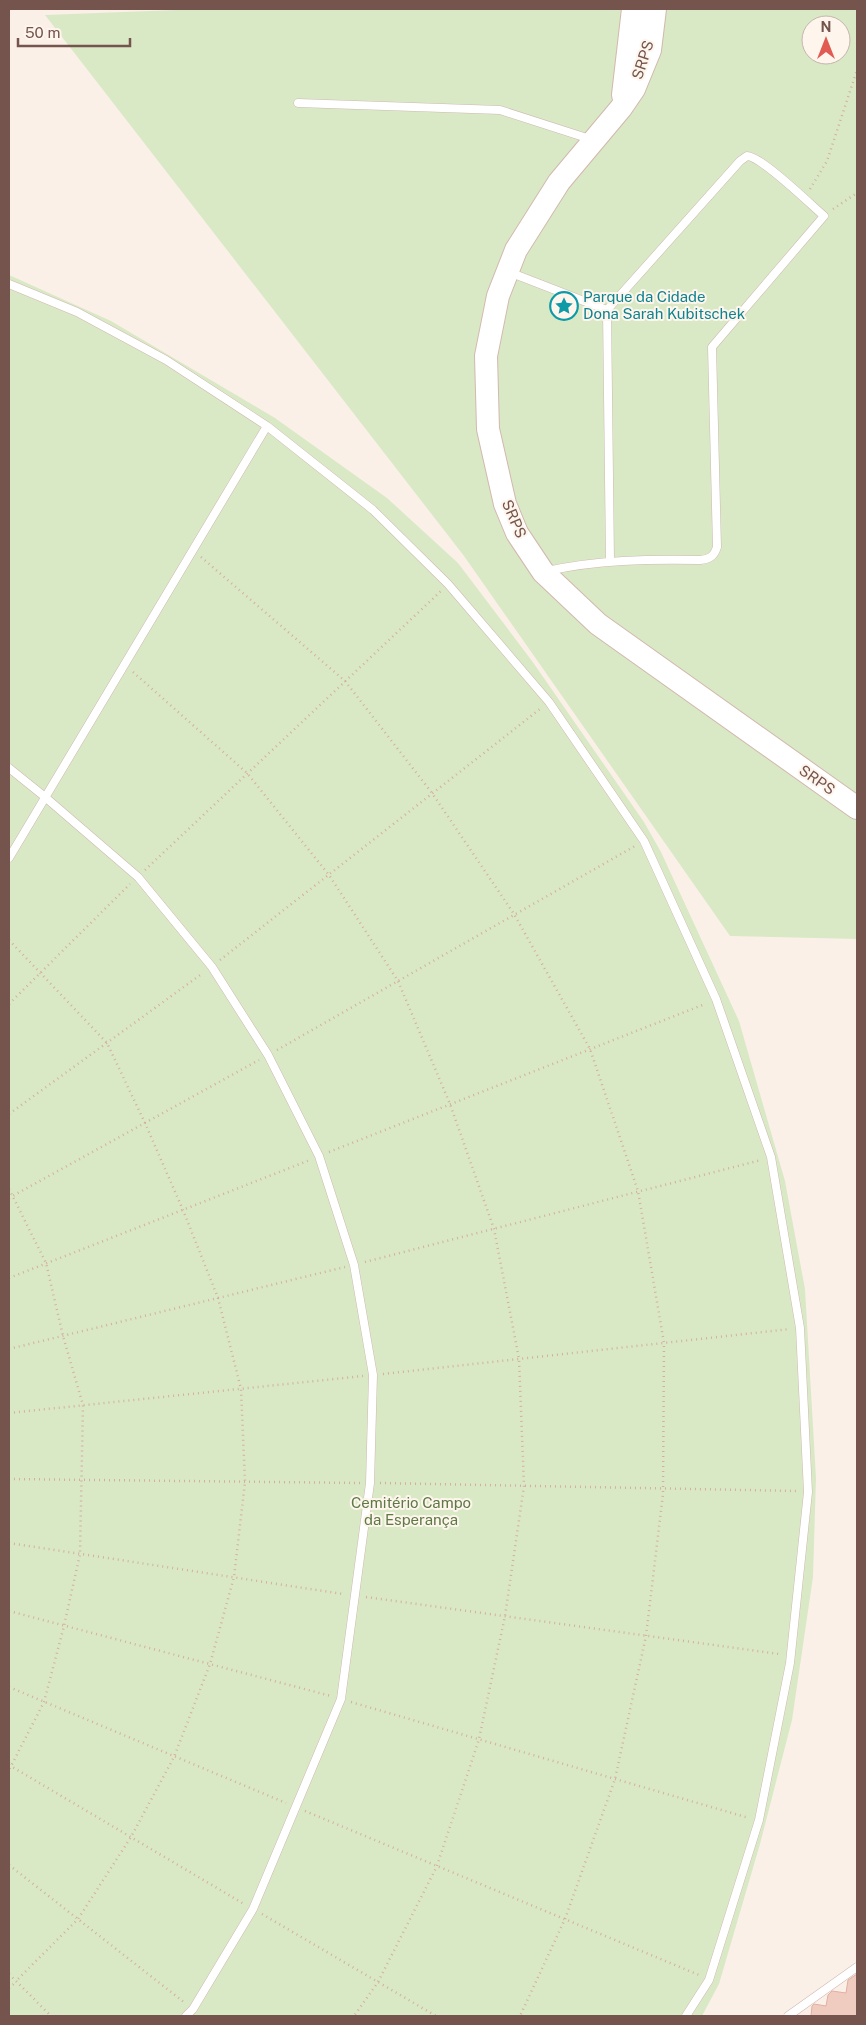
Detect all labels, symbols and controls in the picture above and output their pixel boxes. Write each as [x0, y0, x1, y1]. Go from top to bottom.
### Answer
scale bar [18, 15, 130, 47]
north arrow [801, 15, 851, 65]
text: N [821, 19, 831, 35]
text: 50 m [25, 24, 60, 41]
street label: SRPS [628, 38, 657, 81]
place label: Parque da Cidade Dona Sarah Kubitschek [583, 288, 745, 322]
place icon: Parque da Cidade Dona Sarah Kubitschek [549, 291, 579, 321]
street label: SRPS [499, 497, 530, 540]
street label: SRPS [796, 761, 839, 798]
park label: Cemitério Campo da Esperança [351, 1494, 471, 1528]

